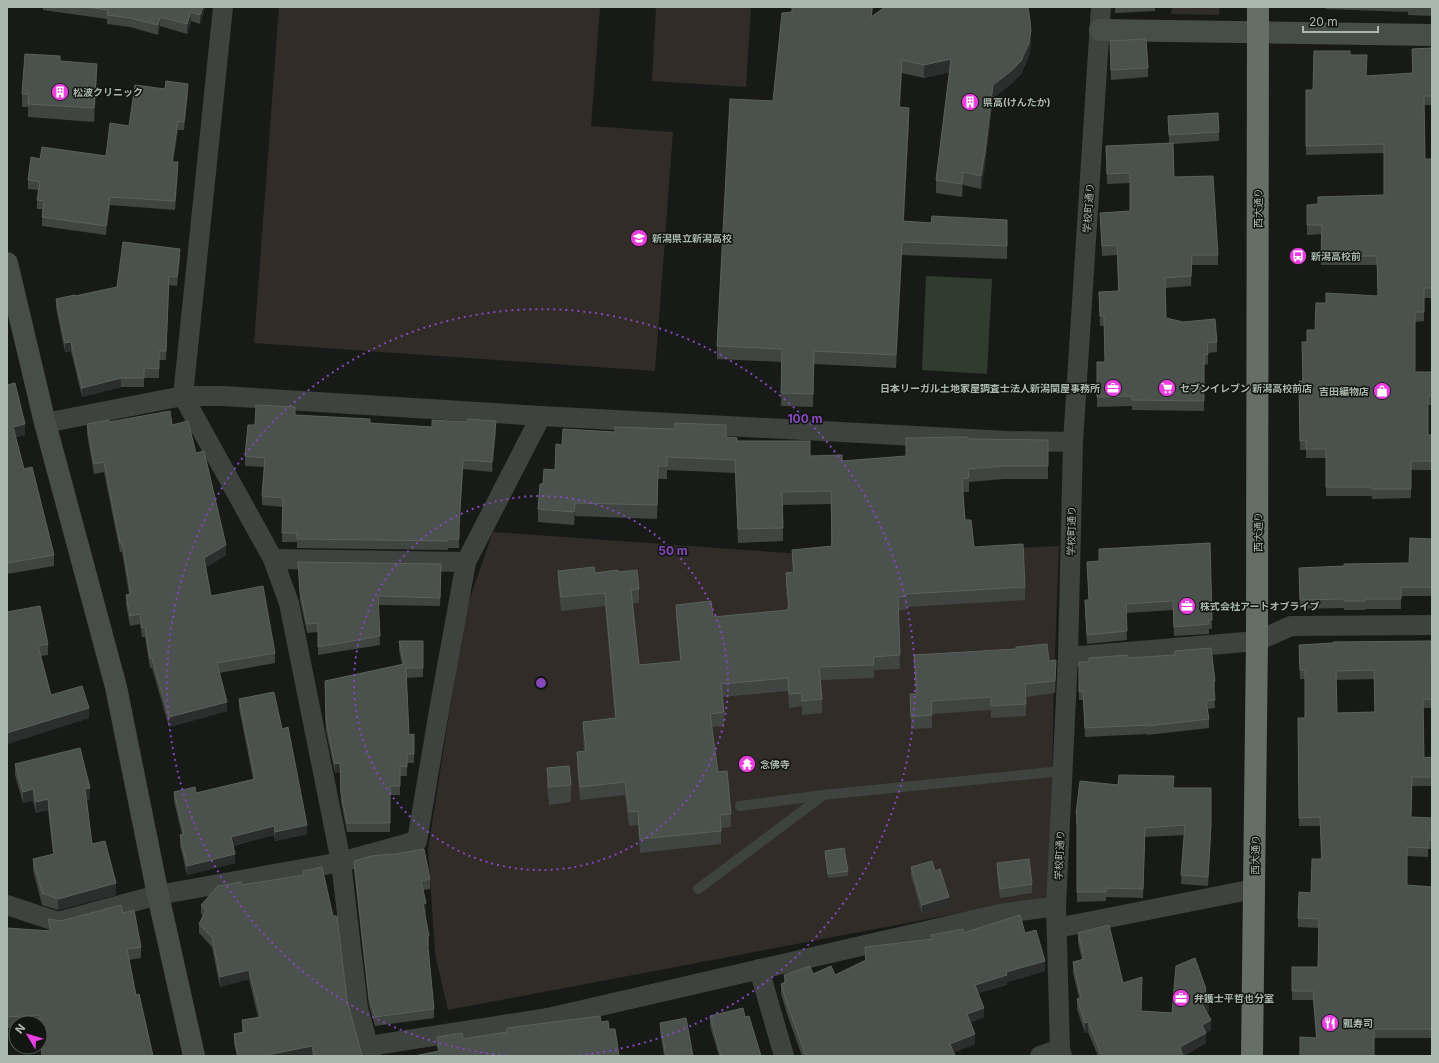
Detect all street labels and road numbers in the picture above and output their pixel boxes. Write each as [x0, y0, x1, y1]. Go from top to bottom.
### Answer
street label: 学校町通り [1080, 183, 1096, 233]
street label: 西大通り [1252, 188, 1264, 228]
street label: 学校町通り [1065, 506, 1077, 556]
street label: 西大通り [1252, 512, 1264, 552]
street label: 学校町通り [1052, 830, 1066, 880]
street label: 西大通り [1249, 835, 1261, 875]

